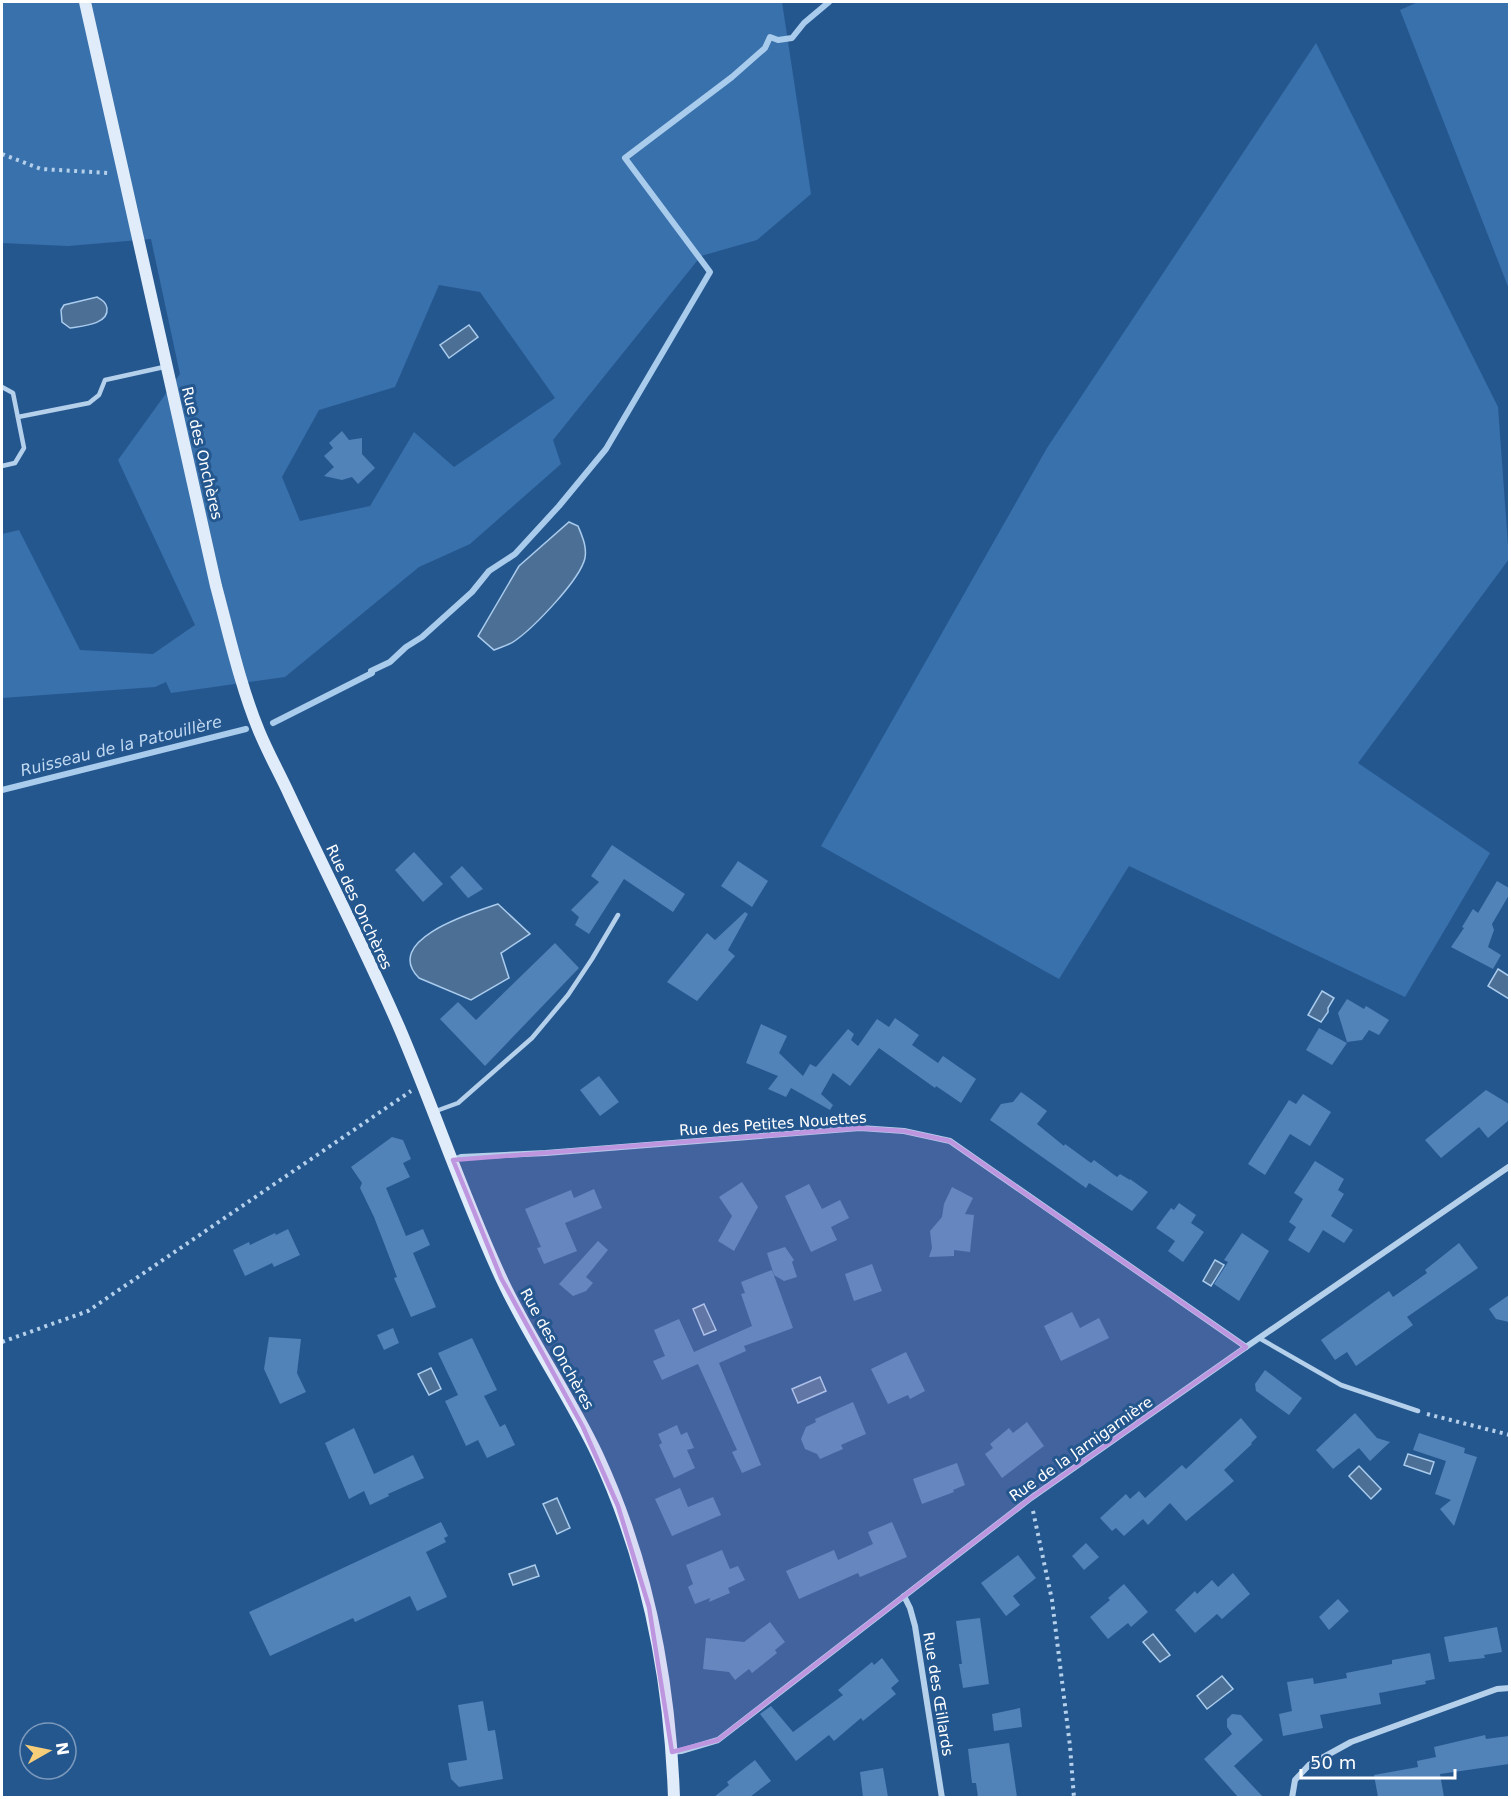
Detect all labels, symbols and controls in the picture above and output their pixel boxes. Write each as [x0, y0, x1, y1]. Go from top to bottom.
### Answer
street label: Rue des Onchères [178, 385, 226, 521]
water label: Ruisseau de la Patouillère [18, 712, 224, 780]
street label: Rue des Onchères [322, 842, 396, 972]
street label: Rue des Petites Nouettes [679, 1108, 868, 1140]
street label: Rue des Onchères [516, 1285, 598, 1413]
street label: Rue de la Jarnigarnière [1006, 1393, 1156, 1505]
street label: Rue des Œillards [919, 1631, 957, 1758]
north arrow [18, 1721, 78, 1781]
text: N [52, 1741, 73, 1757]
scale bar [1301, 1742, 1456, 1780]
text: 50 m [1310, 1752, 1356, 1773]

